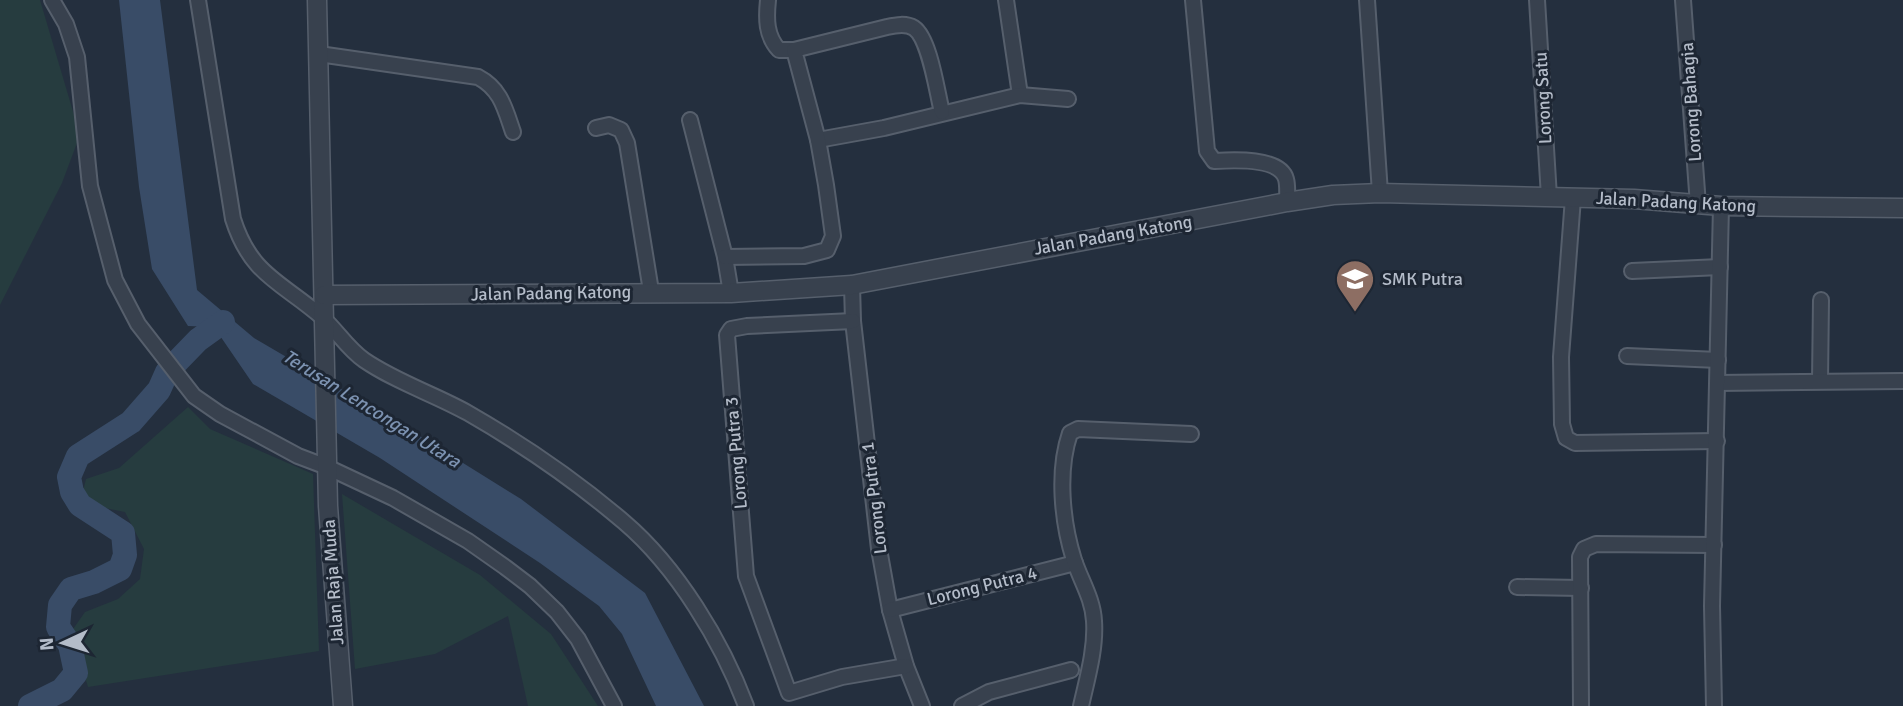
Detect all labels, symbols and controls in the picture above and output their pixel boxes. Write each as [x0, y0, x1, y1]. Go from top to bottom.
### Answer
street label: Lorong Bahagia [1676, 42, 1706, 162]
street label: Lorong Satu [1530, 51, 1556, 145]
street label: Jalan Padang Katong [1595, 187, 1757, 217]
street label: Jalan Padang Katong [1032, 210, 1194, 260]
school or university icon: SMK Putra [1334, 258, 1376, 313]
place label: SMK Putra [1382, 268, 1463, 290]
street label: Jalan Padang Katong [471, 281, 631, 305]
water label: Terusan Lencongan Utara [278, 344, 466, 474]
street label: Lorong Putra 3 [720, 396, 752, 510]
street label: Lorong Putra 1 [856, 441, 892, 555]
street label: Jalan Raja Muda [318, 518, 348, 646]
street label: Lorong Putra 4 [925, 562, 1040, 610]
north arrow [28, 608, 98, 678]
text: N [35, 637, 59, 652]

